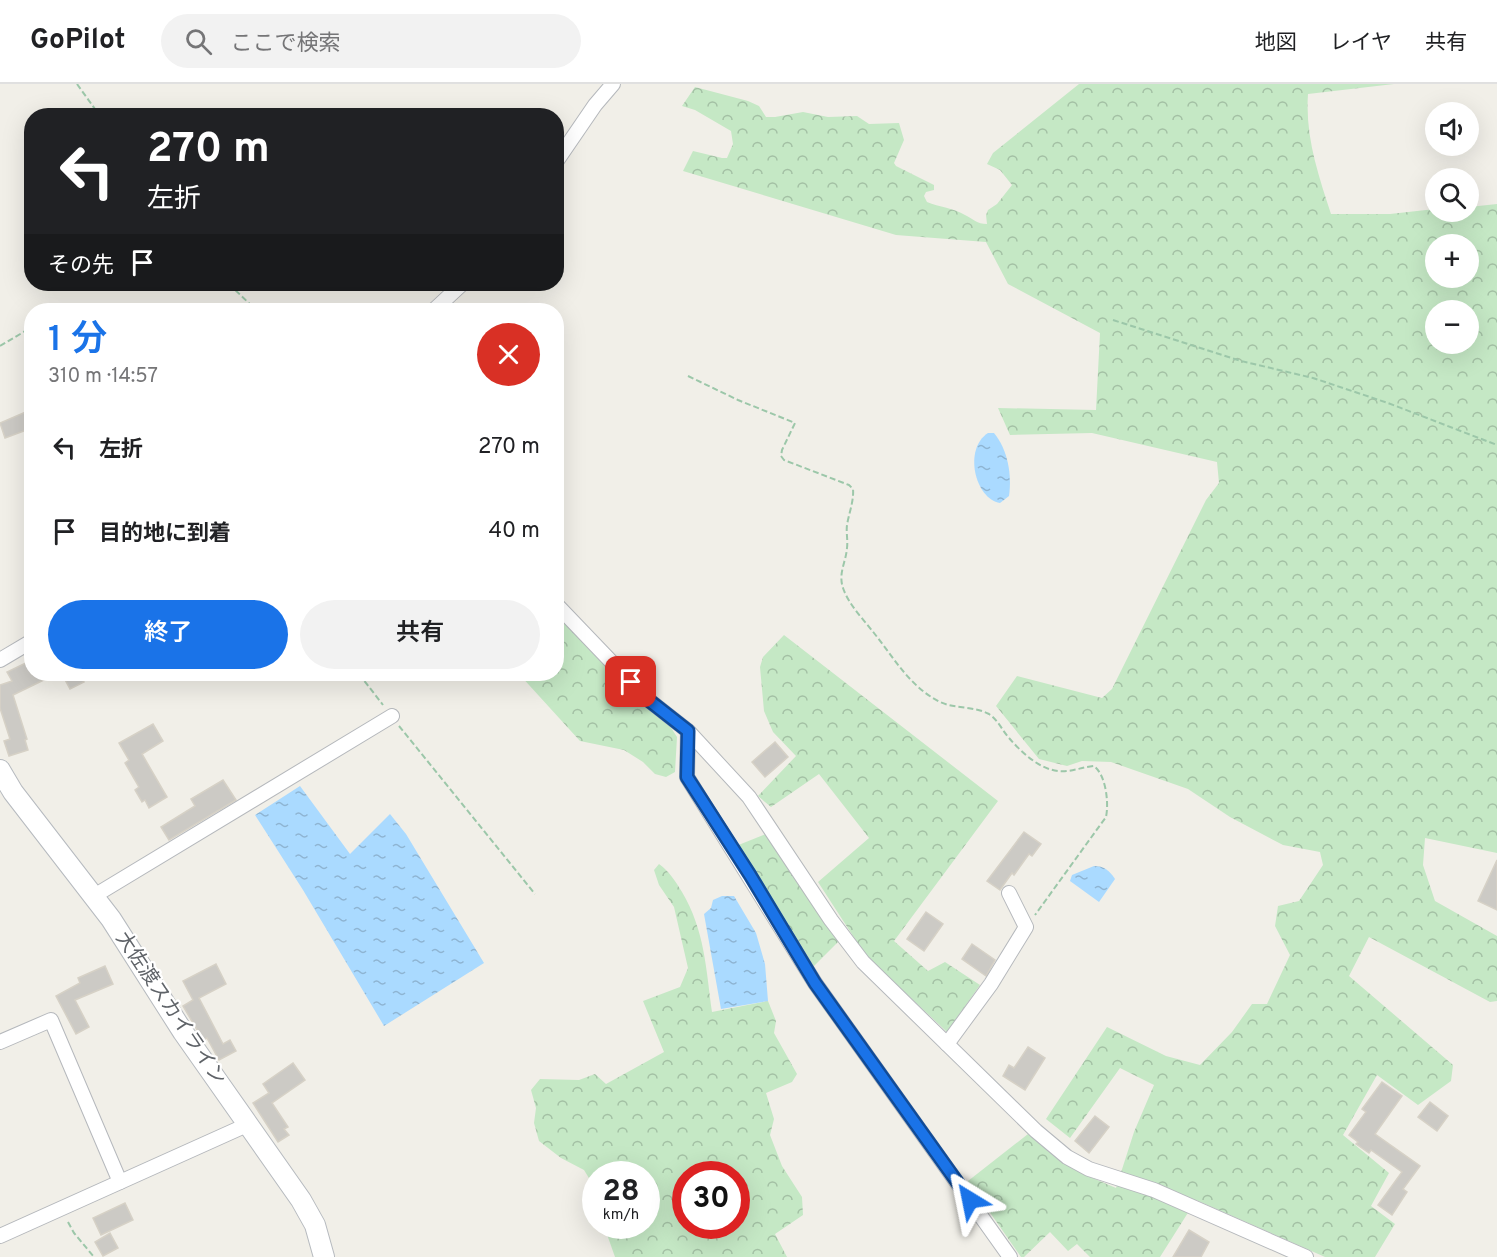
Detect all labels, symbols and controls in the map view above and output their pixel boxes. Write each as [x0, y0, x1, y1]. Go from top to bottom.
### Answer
search box [161, 14, 581, 68]
text: GoPilot [30, 23, 125, 59]
icon: search [182, 25, 215, 58]
text: 地図 [1255, 30, 1297, 57]
text: レイヤ [1330, 30, 1392, 57]
text: 共有 [1425, 30, 1467, 57]
text: ここで検索 [230, 31, 341, 58]
map controls [1425, 102, 1479, 354]
button: sound [1425, 102, 1479, 156]
text: 270 m [147, 124, 270, 177]
icon: left [48, 132, 126, 210]
button: search [1425, 168, 1479, 222]
text: 左折 [147, 183, 201, 217]
button: + [1425, 234, 1479, 288]
icon: arrive [126, 246, 159, 279]
text: その先 [48, 253, 114, 280]
button: − [1425, 300, 1479, 354]
text: 1 分 [48, 318, 107, 364]
button: close [477, 323, 540, 386]
text: 310 m · 14:57 [48, 364, 158, 390]
icon: left [48, 431, 81, 464]
text: 270 m [478, 434, 540, 461]
text: 左折 [99, 437, 143, 464]
icon: arrive [48, 515, 81, 548]
text: 40 m [488, 518, 540, 545]
text: 目的地に到着 [99, 521, 231, 548]
button: 終了 [48, 600, 288, 669]
button: 共有 [300, 600, 540, 669]
pin [605, 656, 656, 707]
icon: arrive [614, 665, 647, 698]
street label: 大佐渡スカイライン [109, 927, 231, 1091]
speed limit sign: 30 [672, 1161, 750, 1239]
position arrow [938, 1168, 1002, 1232]
text: 28 [602, 1174, 640, 1211]
text: km/h [603, 1206, 639, 1225]

